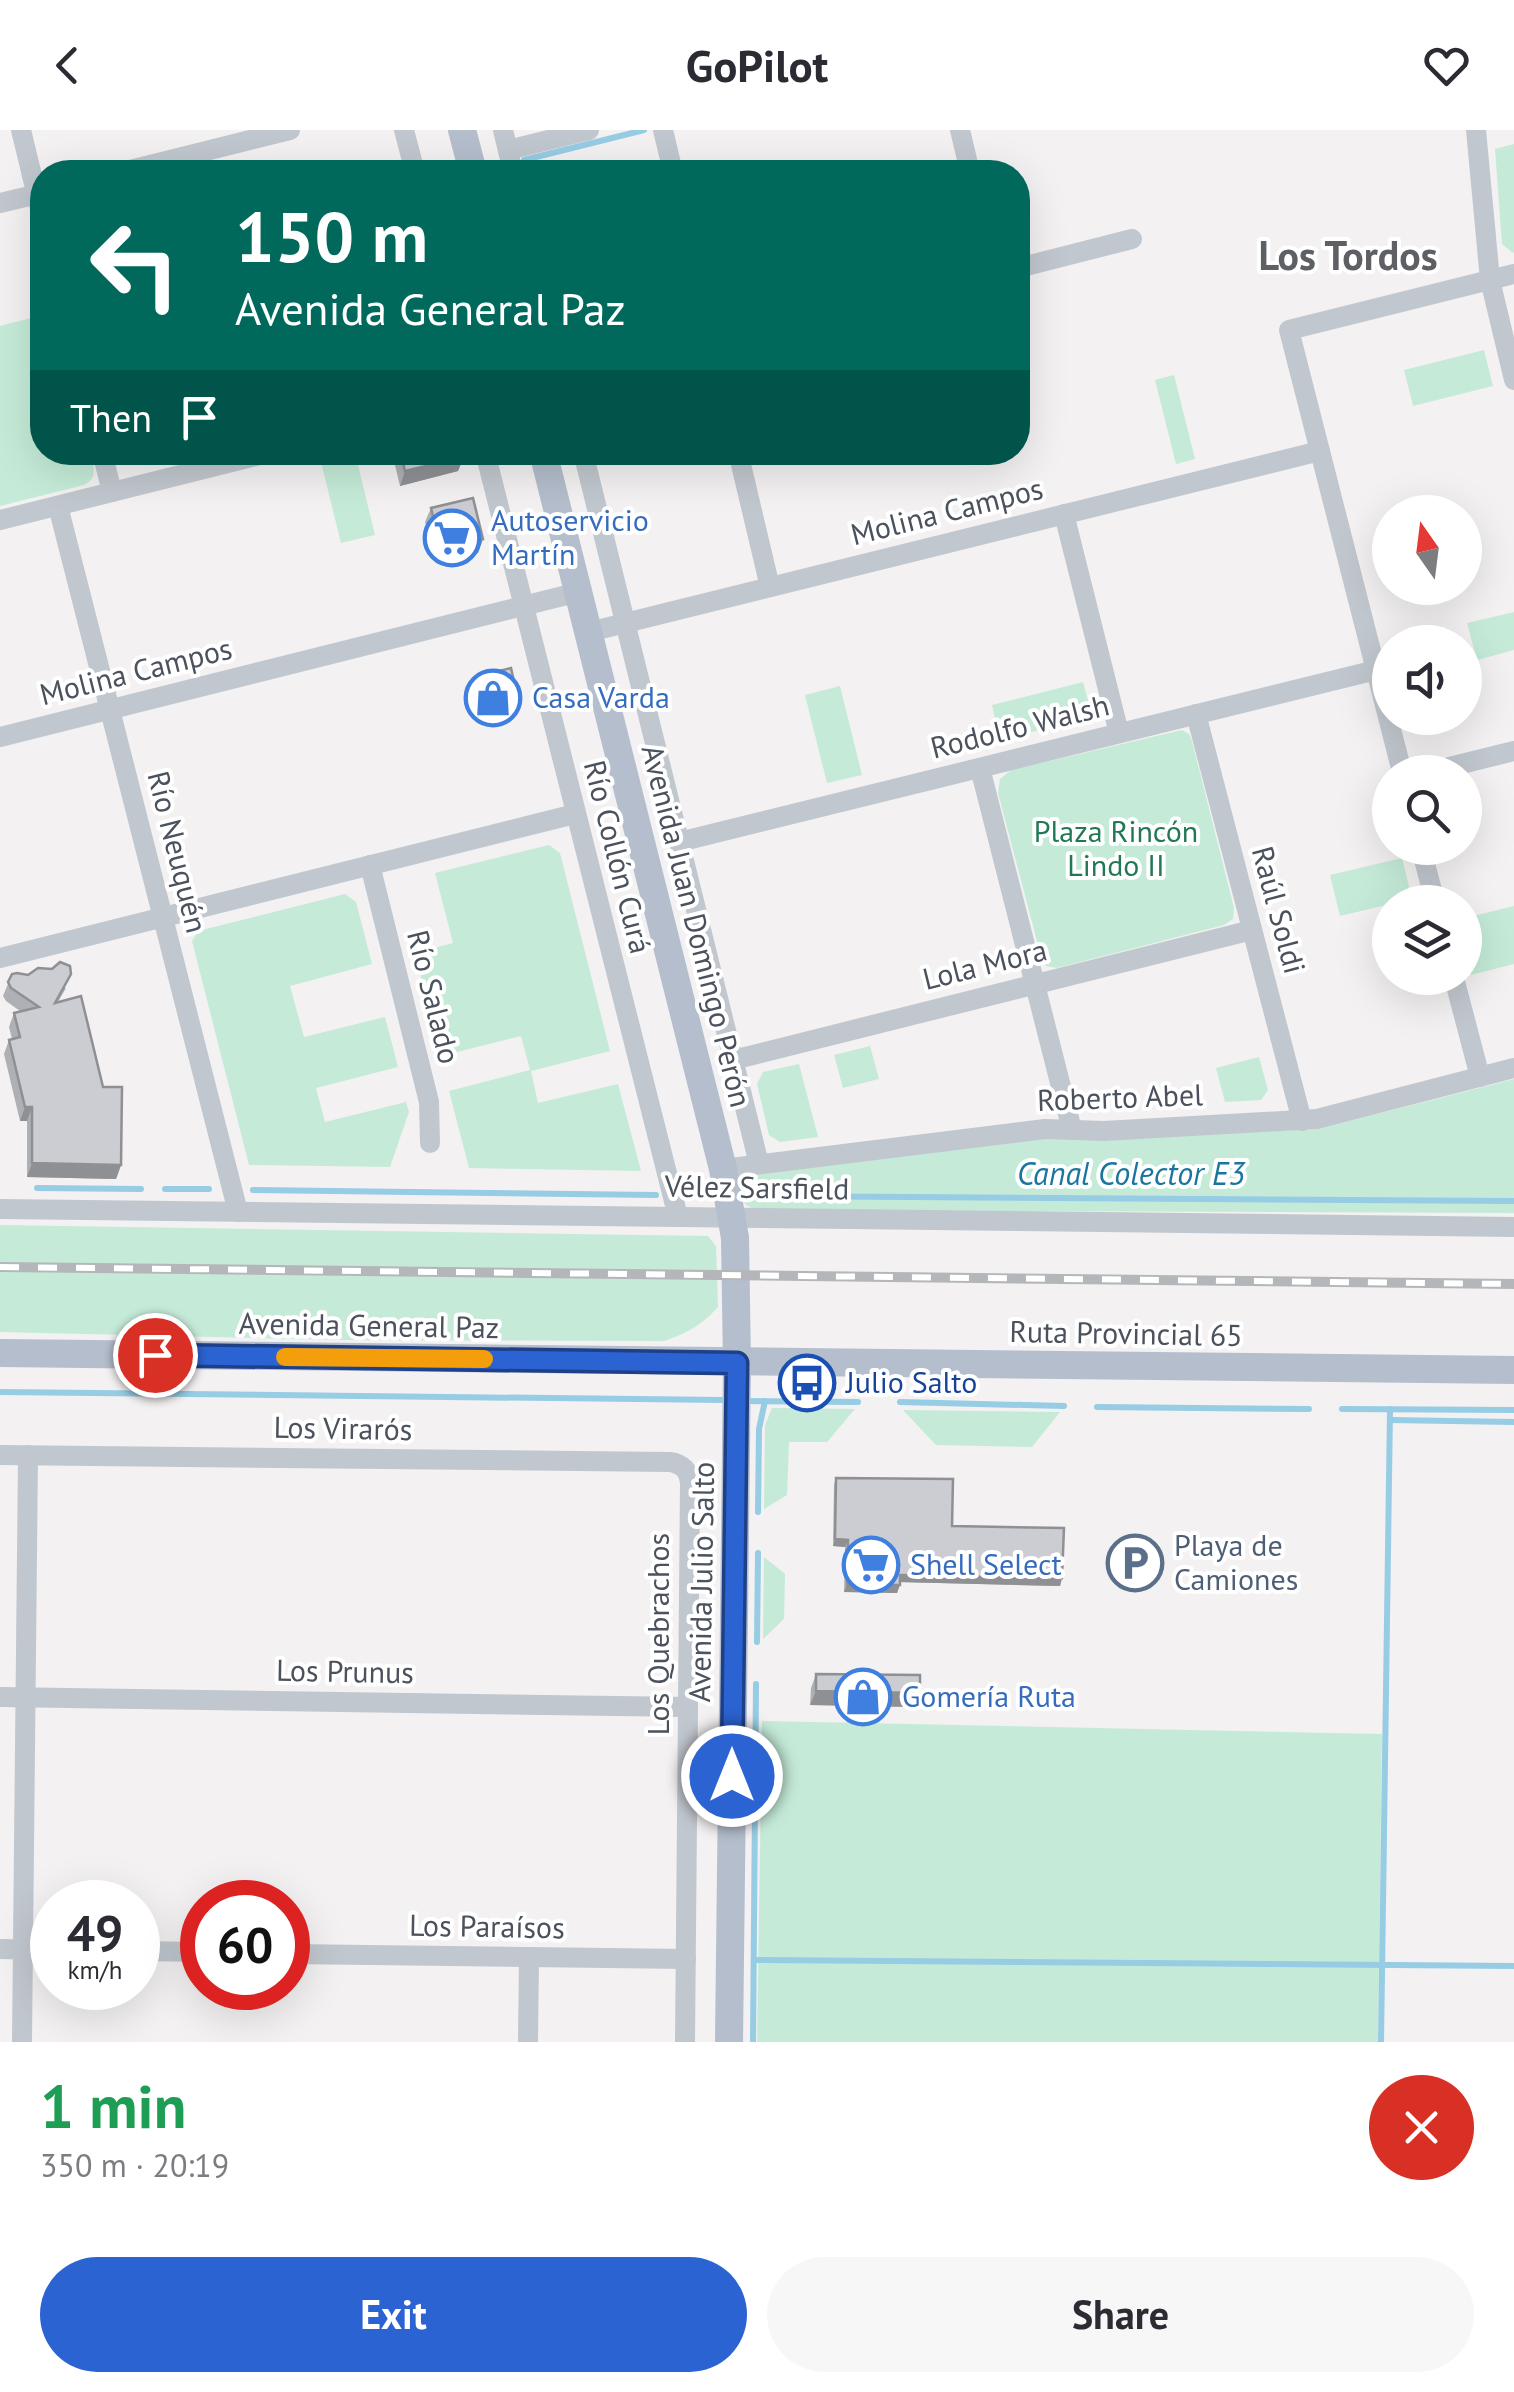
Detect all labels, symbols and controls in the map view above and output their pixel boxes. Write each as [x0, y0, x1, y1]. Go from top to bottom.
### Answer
text: GoPilot [686, 36, 828, 94]
icon: back [40, 38, 95, 93]
icon: heart [1419, 38, 1474, 93]
text: 150 m [235, 191, 428, 281]
icon: left [70, 200, 200, 330]
district label: Los Tordos [1258, 229, 1438, 281]
text: Avenida General Paz [235, 279, 626, 337]
icon: arrive [172, 390, 227, 445]
text: Then [70, 393, 152, 442]
street label: Molina Campos [846, 468, 1047, 553]
north arrow [1372, 495, 1482, 605]
map controls [1372, 495, 1482, 995]
place label: Autoservicio Martín [491, 500, 649, 573]
supermarket icon: Autoservicio Martín [422, 508, 482, 568]
button: sound [1372, 625, 1482, 735]
street label: Molina Campos [35, 628, 236, 713]
shop icon: Casa Varda [463, 668, 523, 728]
place label: Casa Varda [532, 677, 670, 716]
street label: Rodolfo Walsh [926, 685, 1113, 767]
street label: Avenida Juan Domingo Perón [634, 740, 761, 1111]
button: search [1372, 755, 1482, 865]
street label: Río Collón Curá [576, 756, 661, 957]
street label: Río Neuquén [140, 767, 217, 937]
park label: Plaza Rincón Lindo II [1034, 811, 1198, 884]
street label: Raúl Soldi [1244, 842, 1315, 978]
button: layers [1372, 885, 1482, 995]
street label: Río Salado [399, 926, 470, 1068]
street label: Lola Mora [919, 929, 1051, 998]
street label: Roberto Abel [1036, 1074, 1204, 1119]
water label: Canal Colector E3 [1017, 1152, 1245, 1194]
street label: Vélez Sarsfield [663, 1165, 850, 1208]
street label: Avenida General Paz [238, 1303, 500, 1346]
street label: Ruta Provincial 65 [1009, 1311, 1243, 1354]
pin [113, 1313, 198, 1398]
icon: arrive [128, 1328, 183, 1383]
bus stop icon: Julio Salto [777, 1353, 837, 1413]
place label: Julio Salto [844, 1362, 977, 1401]
street label: Los Virarós [273, 1407, 413, 1448]
street label: Avenida Julio Salto [679, 1461, 722, 1703]
place label: Playa de Camiones [1174, 1525, 1298, 1598]
street label: Los Quebrachos [638, 1533, 677, 1735]
parking icon: Playa de Camiones [1105, 1533, 1165, 1593]
supermarket icon: Shell Select [841, 1535, 901, 1595]
place label: Shell Select [910, 1544, 1062, 1583]
street label: Los Prunus [276, 1650, 414, 1691]
shop icon: Gomería Ruta [833, 1667, 893, 1727]
place label: Gomería Ruta [902, 1676, 1076, 1715]
position arrow [680, 1724, 784, 1828]
speed limit sign: 60 [180, 1880, 310, 2010]
text: 49 [67, 1900, 123, 1965]
street label: Los Paraísos [409, 1905, 565, 1946]
text: km/h [68, 1954, 122, 1986]
text: 1 min [40, 2067, 186, 2145]
button: close [1369, 2075, 1474, 2180]
text: 350 m · 20:19 [40, 2144, 229, 2186]
button: Exit [40, 2257, 747, 2372]
button: Share [767, 2257, 1474, 2372]

